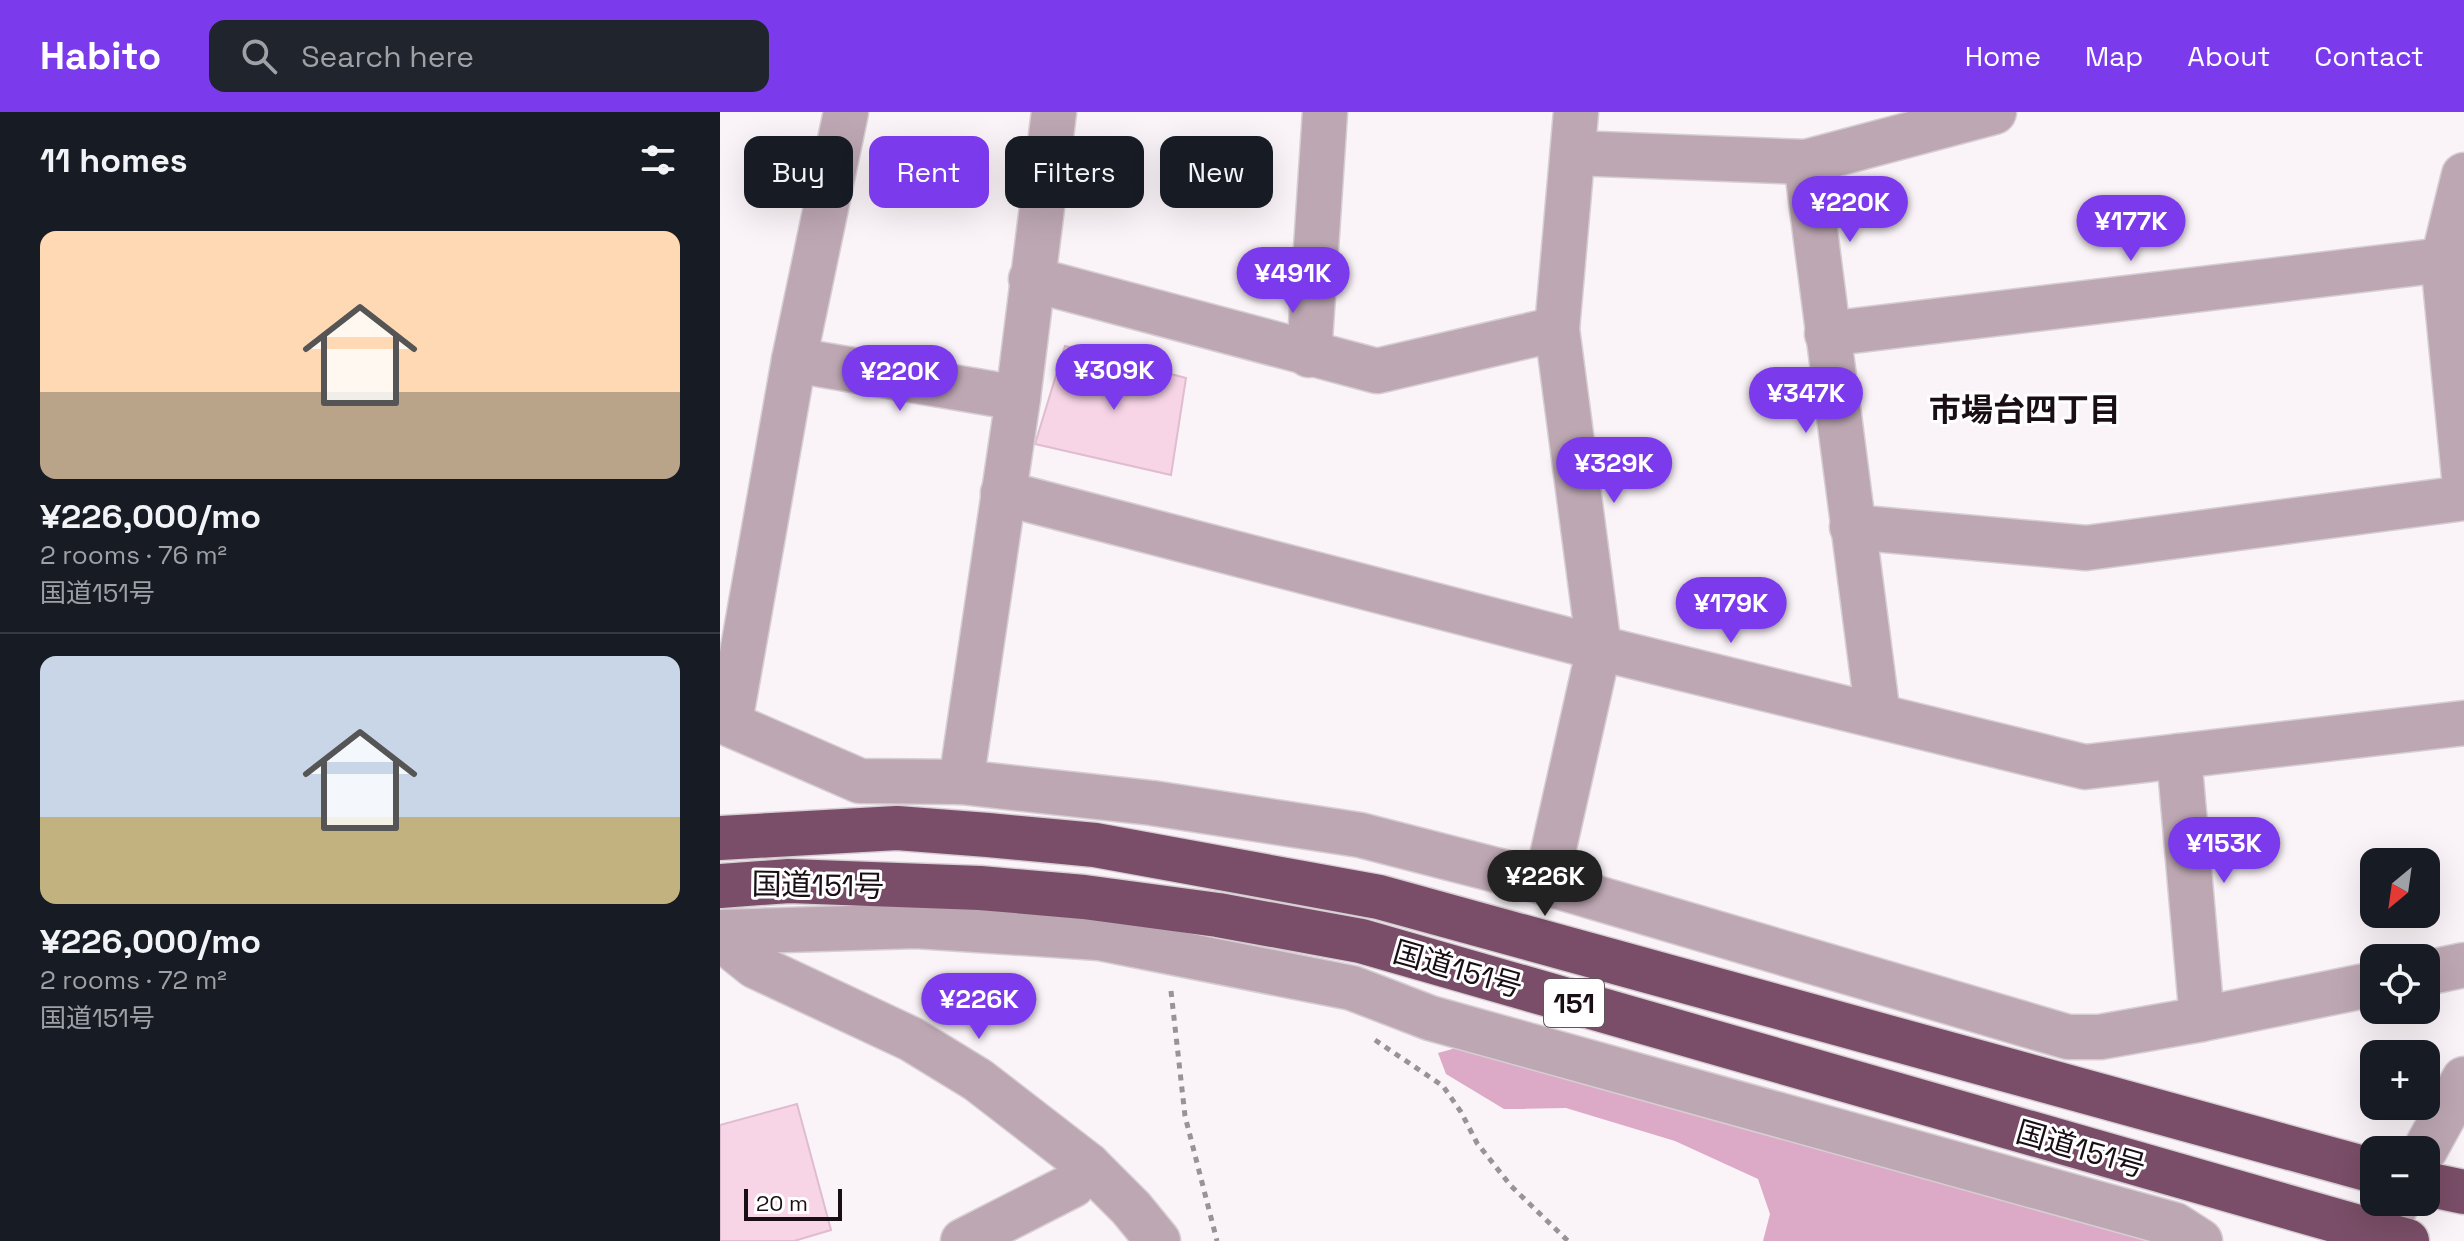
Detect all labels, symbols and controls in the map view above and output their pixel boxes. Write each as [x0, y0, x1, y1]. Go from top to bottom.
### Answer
search box [209, 20, 769, 92]
text: Habito [40, 32, 161, 80]
icon: search [237, 34, 281, 78]
text: Search here [301, 37, 474, 76]
text: Home [1965, 38, 2041, 74]
text: Map [2085, 38, 2143, 74]
text: About [2187, 38, 2270, 74]
text: Contact [2314, 38, 2424, 74]
chip: Buy [744, 136, 853, 208]
chip: Rent [869, 136, 989, 208]
chip: Filters [1005, 136, 1144, 208]
chip: New [1160, 136, 1273, 208]
icon: filters [636, 138, 680, 182]
text: 11 homes [40, 139, 188, 182]
pin: ¥220K [1794, 176, 1906, 244]
text: ¥220K [1810, 185, 1890, 219]
pin: ¥177K [2075, 195, 2187, 263]
text: ¥177K [2095, 204, 2167, 238]
pin: ¥491K [1237, 247, 1349, 315]
text: ¥491K [1255, 256, 1331, 290]
icon: home [288, 283, 432, 427]
pin: ¥309K [1058, 344, 1170, 412]
pin: ¥220K [844, 345, 956, 413]
text: ¥309K [1073, 353, 1155, 387]
text: ¥220K [860, 354, 940, 388]
pin: ¥347K [1750, 367, 1862, 435]
text: ¥347K [1767, 376, 1845, 410]
district label: 市場台四丁目 [1929, 390, 2121, 430]
pin: ¥329K [1558, 437, 1670, 505]
text: ¥329K [1574, 446, 1654, 480]
text: ¥226,000/mo [40, 495, 261, 538]
text: 2 rooms · 76 m² [40, 538, 227, 572]
text: 国道151号 [40, 576, 155, 610]
pin: ¥179K [1675, 577, 1787, 645]
text: ¥179K [1694, 586, 1768, 620]
icon: home [288, 708, 432, 852]
pin: ¥153K [2168, 817, 2280, 885]
text: ¥153K [2186, 826, 2262, 860]
north arrow [2360, 848, 2440, 928]
map controls [2360, 848, 2440, 1216]
pin: ¥226K [1489, 850, 1601, 918]
text: ¥226K [1505, 859, 1585, 893]
street label: 国道151号 [751, 864, 885, 906]
text: ¥226,000/mo [40, 920, 261, 963]
street label: 国道151号 [1389, 932, 1527, 1006]
button: locate [2360, 944, 2440, 1024]
text: 2 rooms · 72 m² [40, 963, 227, 997]
pin: ¥226K [923, 973, 1035, 1041]
road number: 151 [1544, 979, 1604, 1027]
text: ¥226K [939, 982, 1019, 1016]
text: 国道151号 [40, 1001, 155, 1035]
button: + [2360, 1040, 2440, 1120]
street label: 国道151号 [2012, 1112, 2150, 1186]
button: − [2360, 1136, 2440, 1216]
scale bar [744, 1185, 842, 1221]
text: 20 m [756, 1189, 808, 1217]

